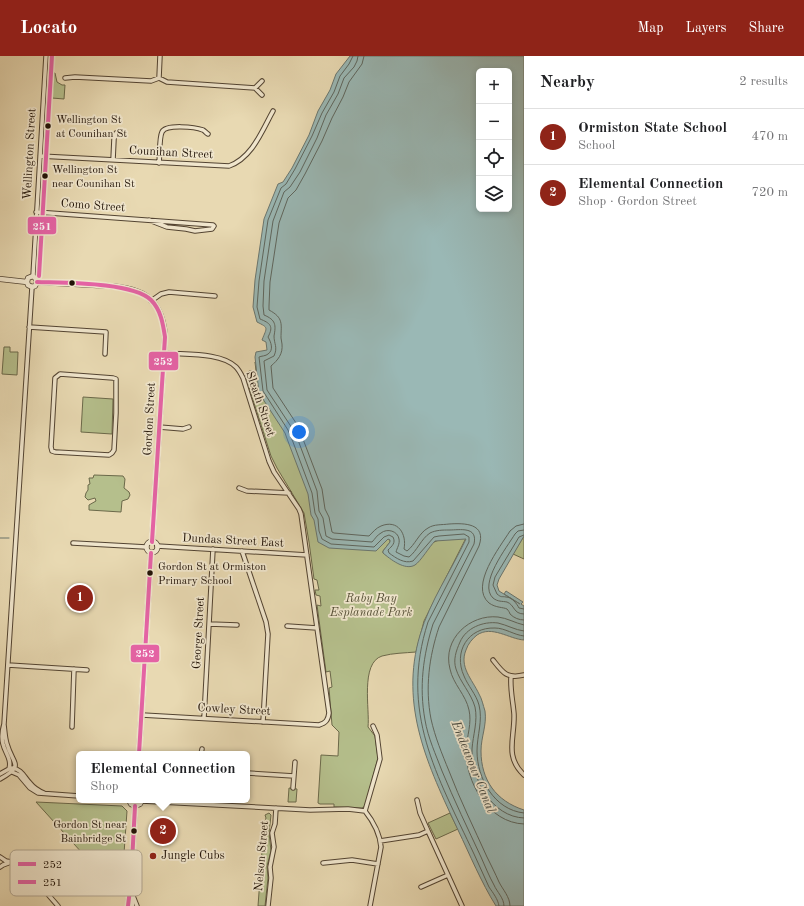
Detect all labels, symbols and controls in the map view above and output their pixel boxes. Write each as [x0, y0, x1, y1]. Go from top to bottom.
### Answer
text: Locato [20, 19, 77, 38]
text: Map [638, 21, 664, 35]
text: Layers [686, 21, 727, 35]
text: Share [749, 21, 784, 35]
map controls [476, 68, 512, 212]
button: + [476, 68, 512, 104]
text: Nearby [540, 74, 595, 91]
text: 2 results [739, 75, 788, 88]
button: − [476, 104, 512, 140]
street label: Wellington Street [22, 108, 38, 200]
place label: Wellington St at Counihan St [56, 115, 127, 140]
marker: Wellington St at Counihan St [43, 121, 53, 131]
text: Ormiston State School [578, 121, 727, 136]
text: 1 [549, 130, 557, 143]
text: 470 m [751, 130, 788, 143]
text: School [578, 139, 615, 152]
button: locate [476, 140, 512, 176]
street label: Counihan Street [129, 145, 213, 161]
place label: Wellington St near Counihan St [52, 165, 135, 190]
marker: Wellington St near Counihan St [40, 171, 50, 181]
button: layers [476, 176, 512, 212]
text: Elemental Connection [578, 177, 723, 192]
text: 2 [549, 186, 557, 199]
text: 720 m [751, 186, 788, 199]
text: Shop · Gordon Street [578, 195, 697, 208]
street label: Como Street [60, 198, 126, 214]
line badge: 251 [27, 216, 57, 235]
text: 251 [32, 222, 52, 233]
unlabelled marker [67, 278, 77, 288]
line badge: 252 [148, 351, 179, 371]
text: 252 [153, 357, 173, 368]
street label: Sleath Street [243, 370, 277, 438]
street label: Gordon Street [142, 382, 158, 456]
your location [289, 422, 309, 442]
street label: Dundas Street East [182, 532, 284, 550]
place label: Gordon St at Ormiston Primary School [158, 562, 266, 587]
marker: Gordon St at Ormiston Primary School [145, 568, 155, 578]
pin: 1 [67, 583, 93, 613]
park label: Raby Bay Esplanade Park [329, 593, 412, 619]
street label: George Street [191, 597, 207, 669]
line badge: 252 [130, 644, 160, 663]
text: 252 [135, 649, 155, 660]
street label: Cowley Street [197, 702, 271, 718]
water label: Endeavour Canal [448, 718, 497, 815]
popup [76, 751, 250, 803]
text: Elemental Connection [90, 762, 236, 777]
text: Shop [90, 780, 119, 793]
pin: 2 [150, 816, 176, 846]
place label: Gordon St near Bainbridge St [53, 820, 126, 845]
street label: Nelson Street [253, 820, 271, 892]
marker: Gordon St near Bainbridge St [129, 826, 139, 836]
legend [10, 850, 142, 896]
place label: Jungle Cubs [161, 850, 225, 862]
marker: Jungle Cubs [148, 851, 158, 861]
text: 252 [43, 860, 62, 871]
text: 251 [43, 878, 62, 889]

